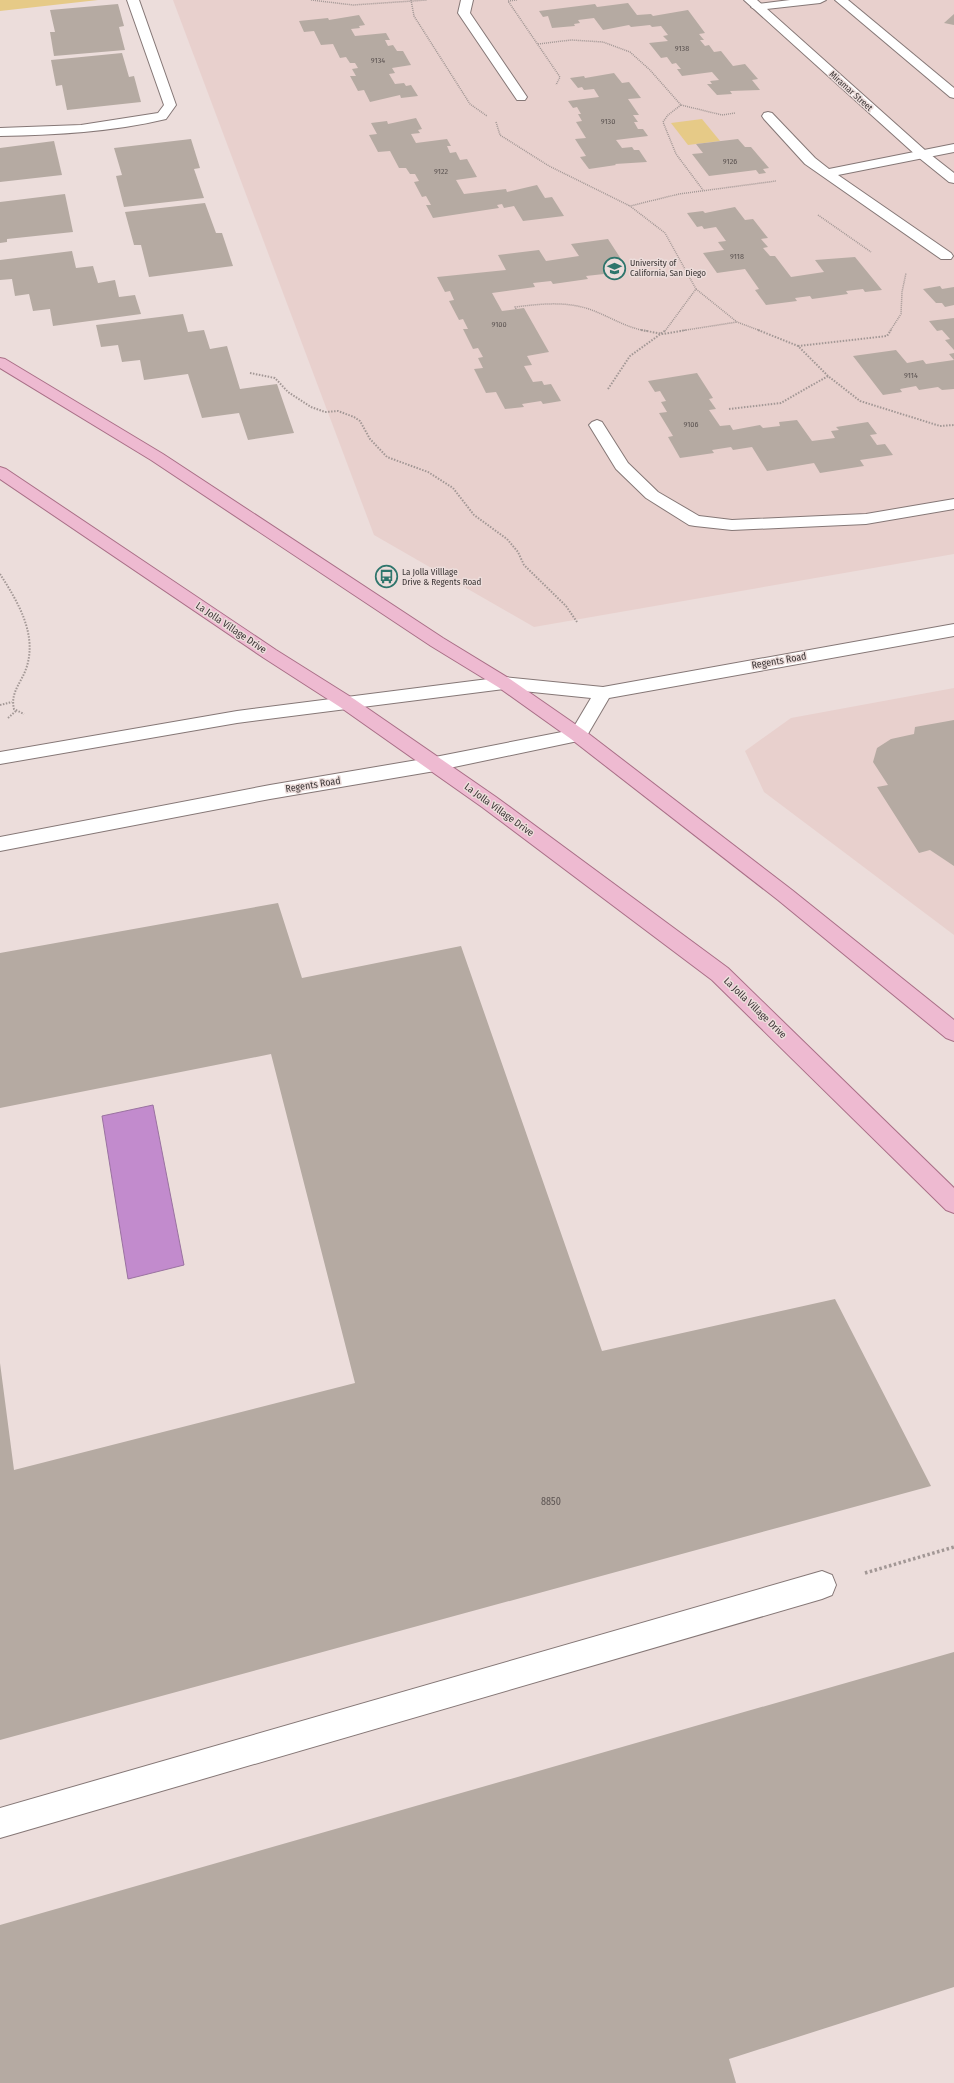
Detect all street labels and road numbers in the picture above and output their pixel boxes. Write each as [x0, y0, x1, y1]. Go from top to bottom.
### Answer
street label: Miramar Street [827, 69, 875, 113]
street label: La Jolla Village Drive [193, 600, 269, 656]
street label: Regents Road [751, 650, 807, 672]
street label: Regents Road [285, 775, 341, 795]
street label: La Jolla Village Drive [462, 781, 536, 839]
street label: La Jolla Village Drive [721, 975, 789, 1041]

